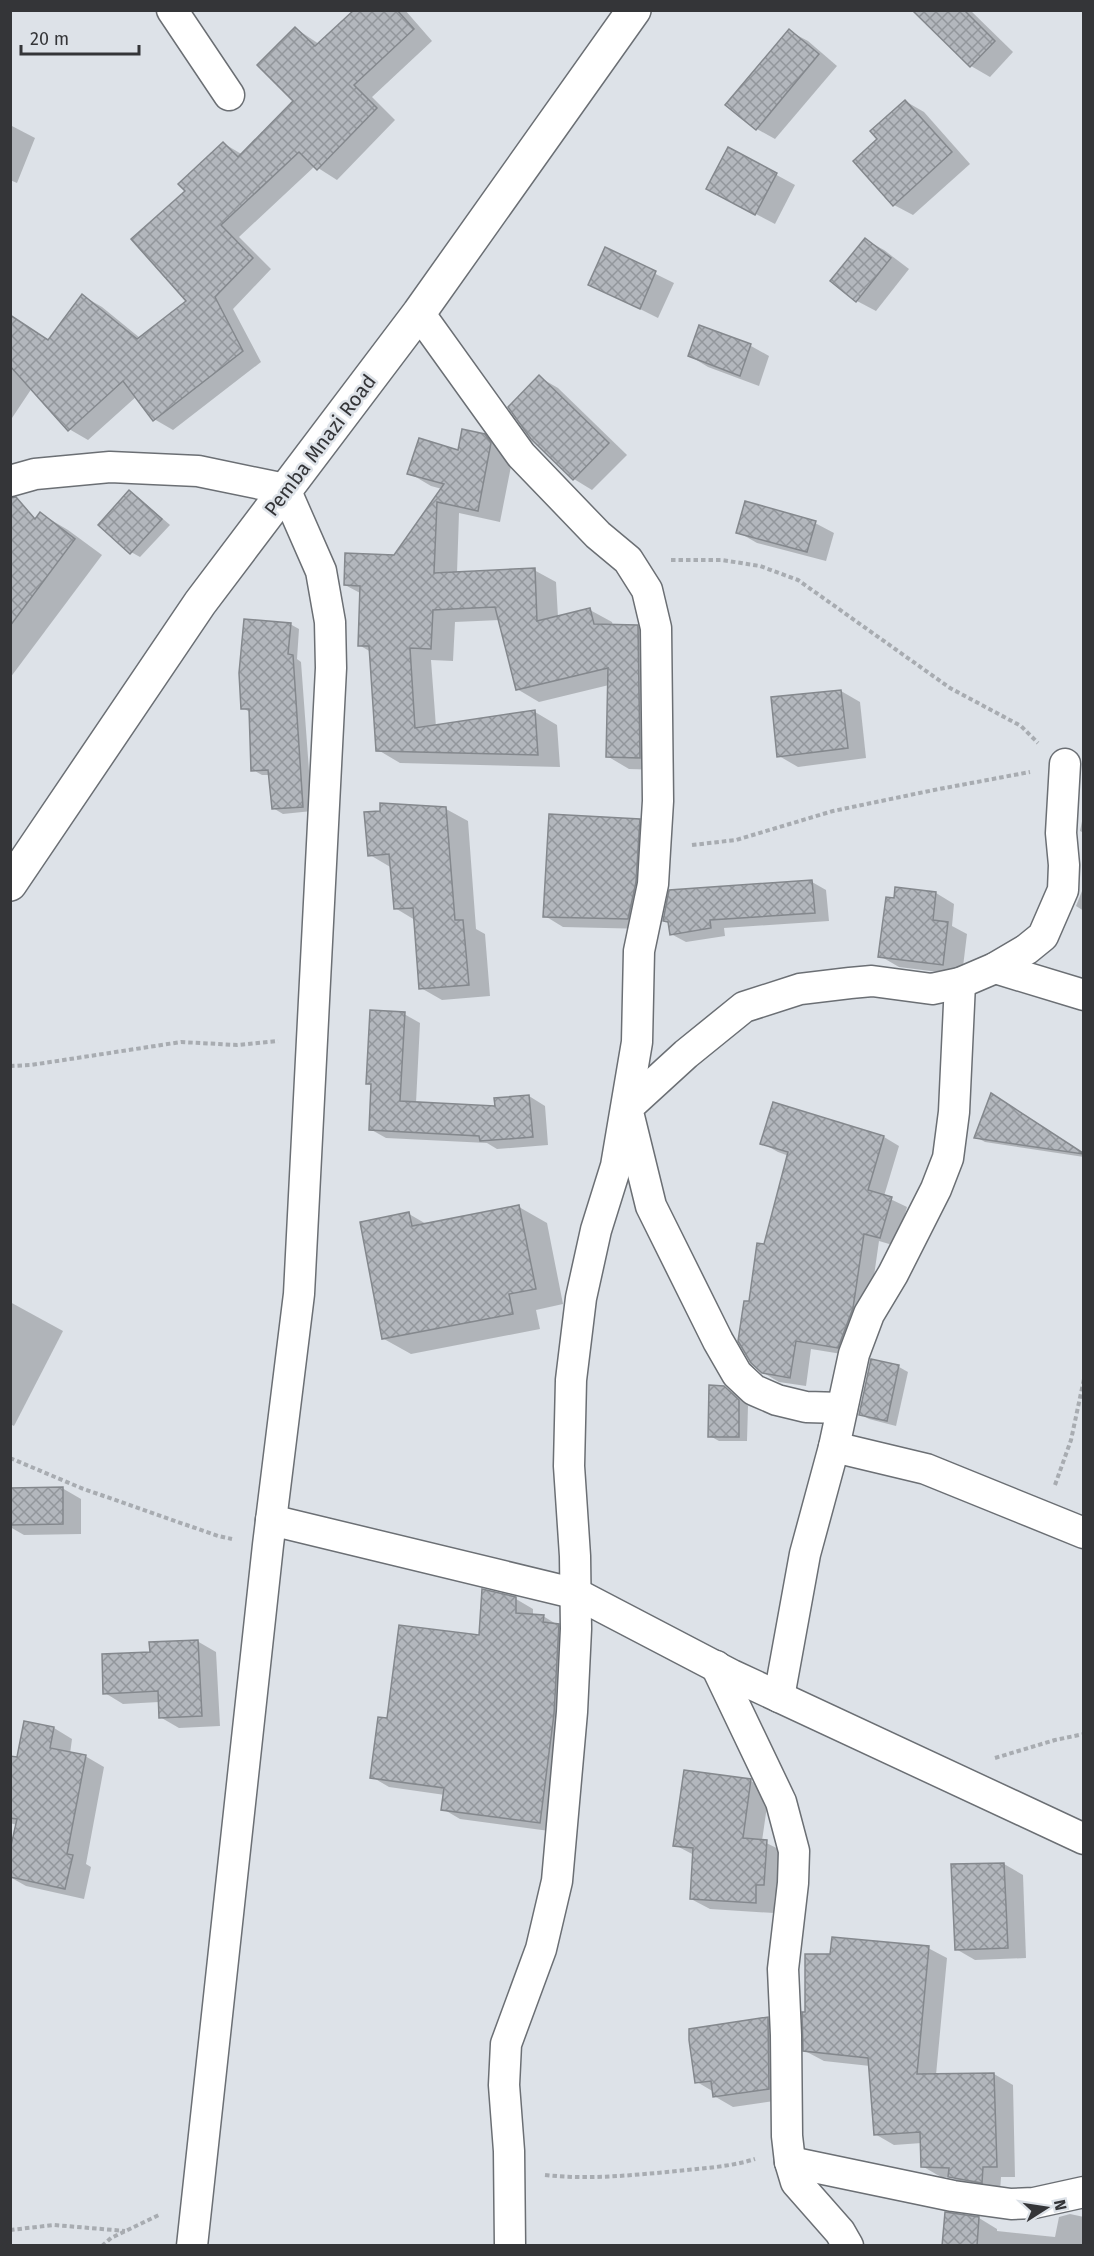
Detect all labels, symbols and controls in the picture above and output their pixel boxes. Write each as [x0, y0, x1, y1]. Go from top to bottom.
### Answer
scale bar [21, 18, 140, 56]
text: 20 m [30, 28, 69, 50]
street label: Pemba Mnazi Road [259, 370, 381, 520]
north arrow [1016, 2178, 1076, 2238]
text: N [1050, 2198, 1071, 2212]

